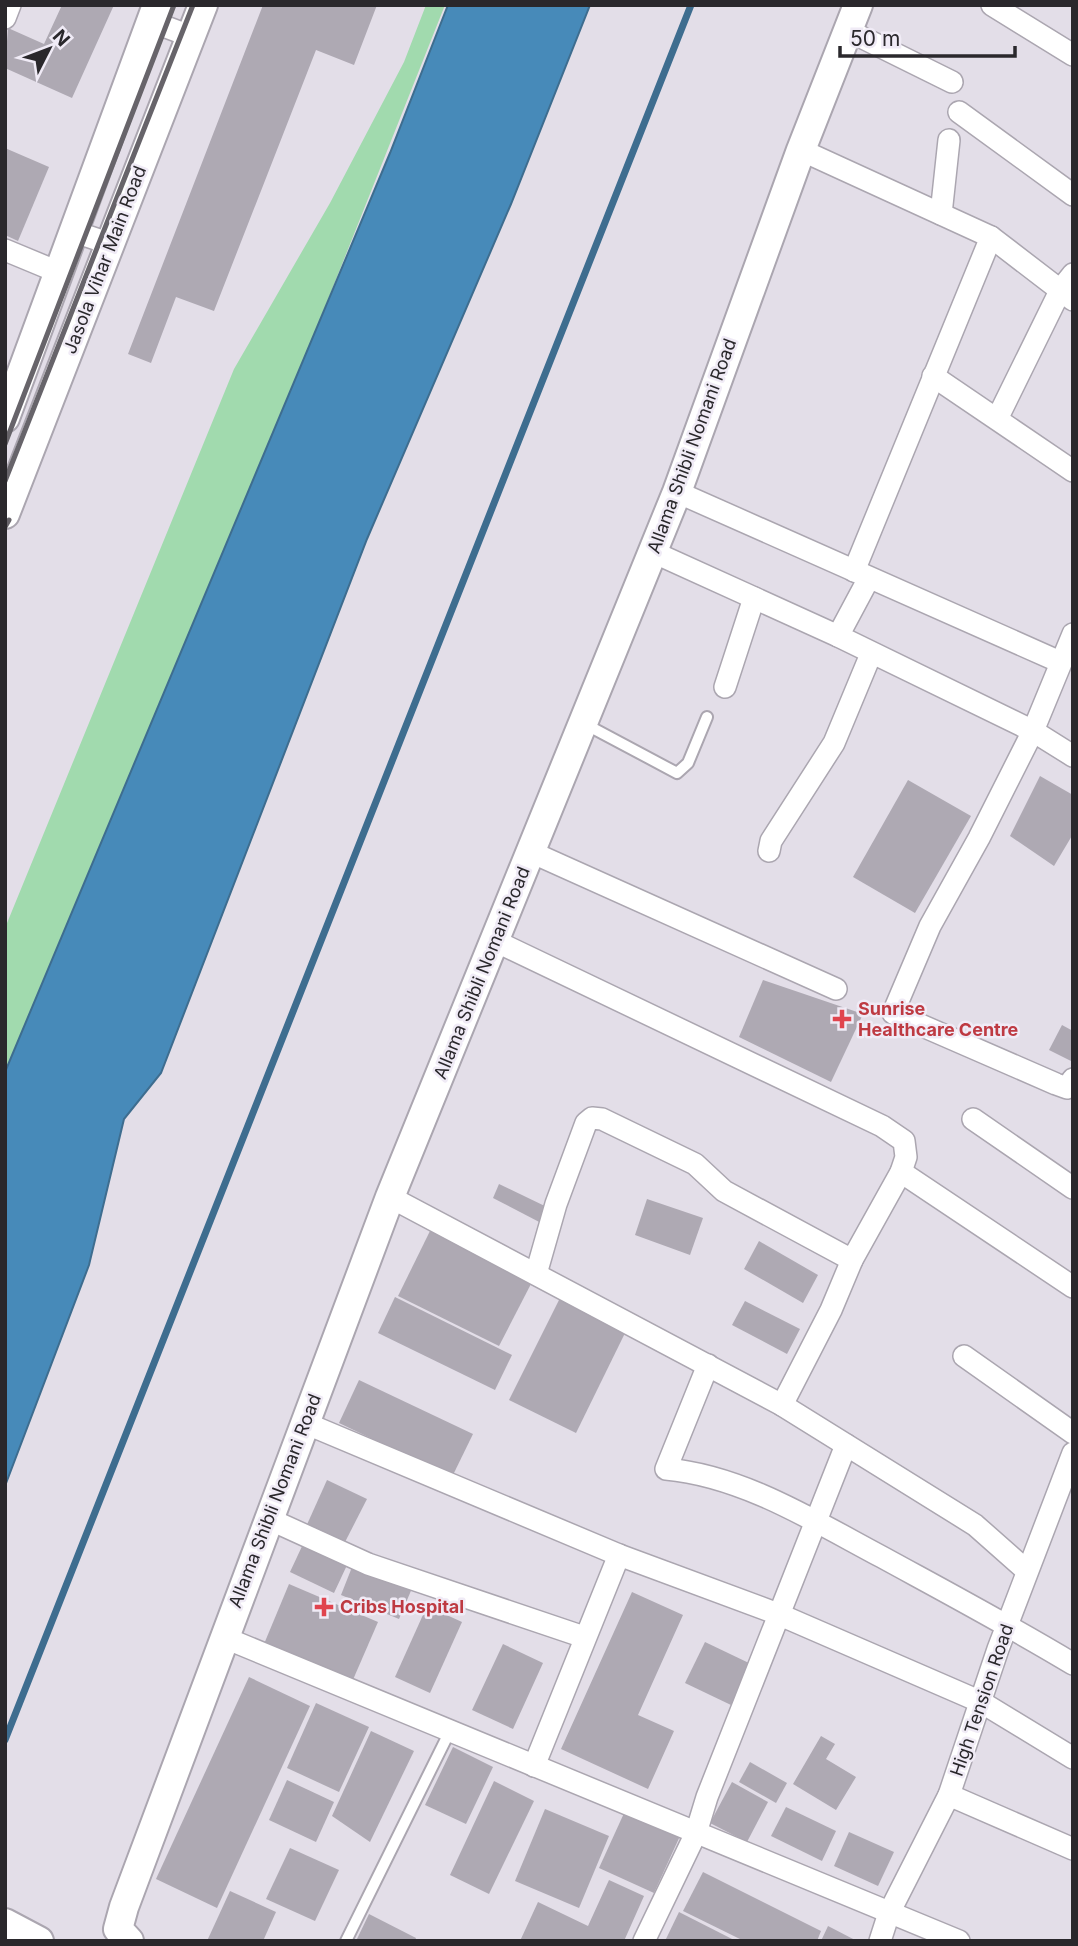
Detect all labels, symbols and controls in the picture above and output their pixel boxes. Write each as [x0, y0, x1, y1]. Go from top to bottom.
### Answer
north arrow [14, 14, 84, 84]
scale bar [840, 14, 1015, 58]
text: N [48, 25, 75, 51]
text: 50 m [850, 26, 900, 51]
street label: Jasola Vihar Main Road [59, 163, 150, 357]
street label: Allama Shibli Nomani Road [643, 335, 740, 556]
street label: Allama Shibli Nomani Road [429, 864, 534, 1082]
place label: Sunrise Healthcare Centre [858, 998, 1019, 1040]
marker: Sunrise Healthcare Centre [832, 1009, 852, 1029]
street label: Allama Shibli Nomani Road [224, 1391, 325, 1611]
place label: Cribs Hospital [340, 1596, 464, 1617]
marker: Cribs Hospital [314, 1597, 334, 1617]
street label: High Tension Road [946, 1621, 1017, 1779]

